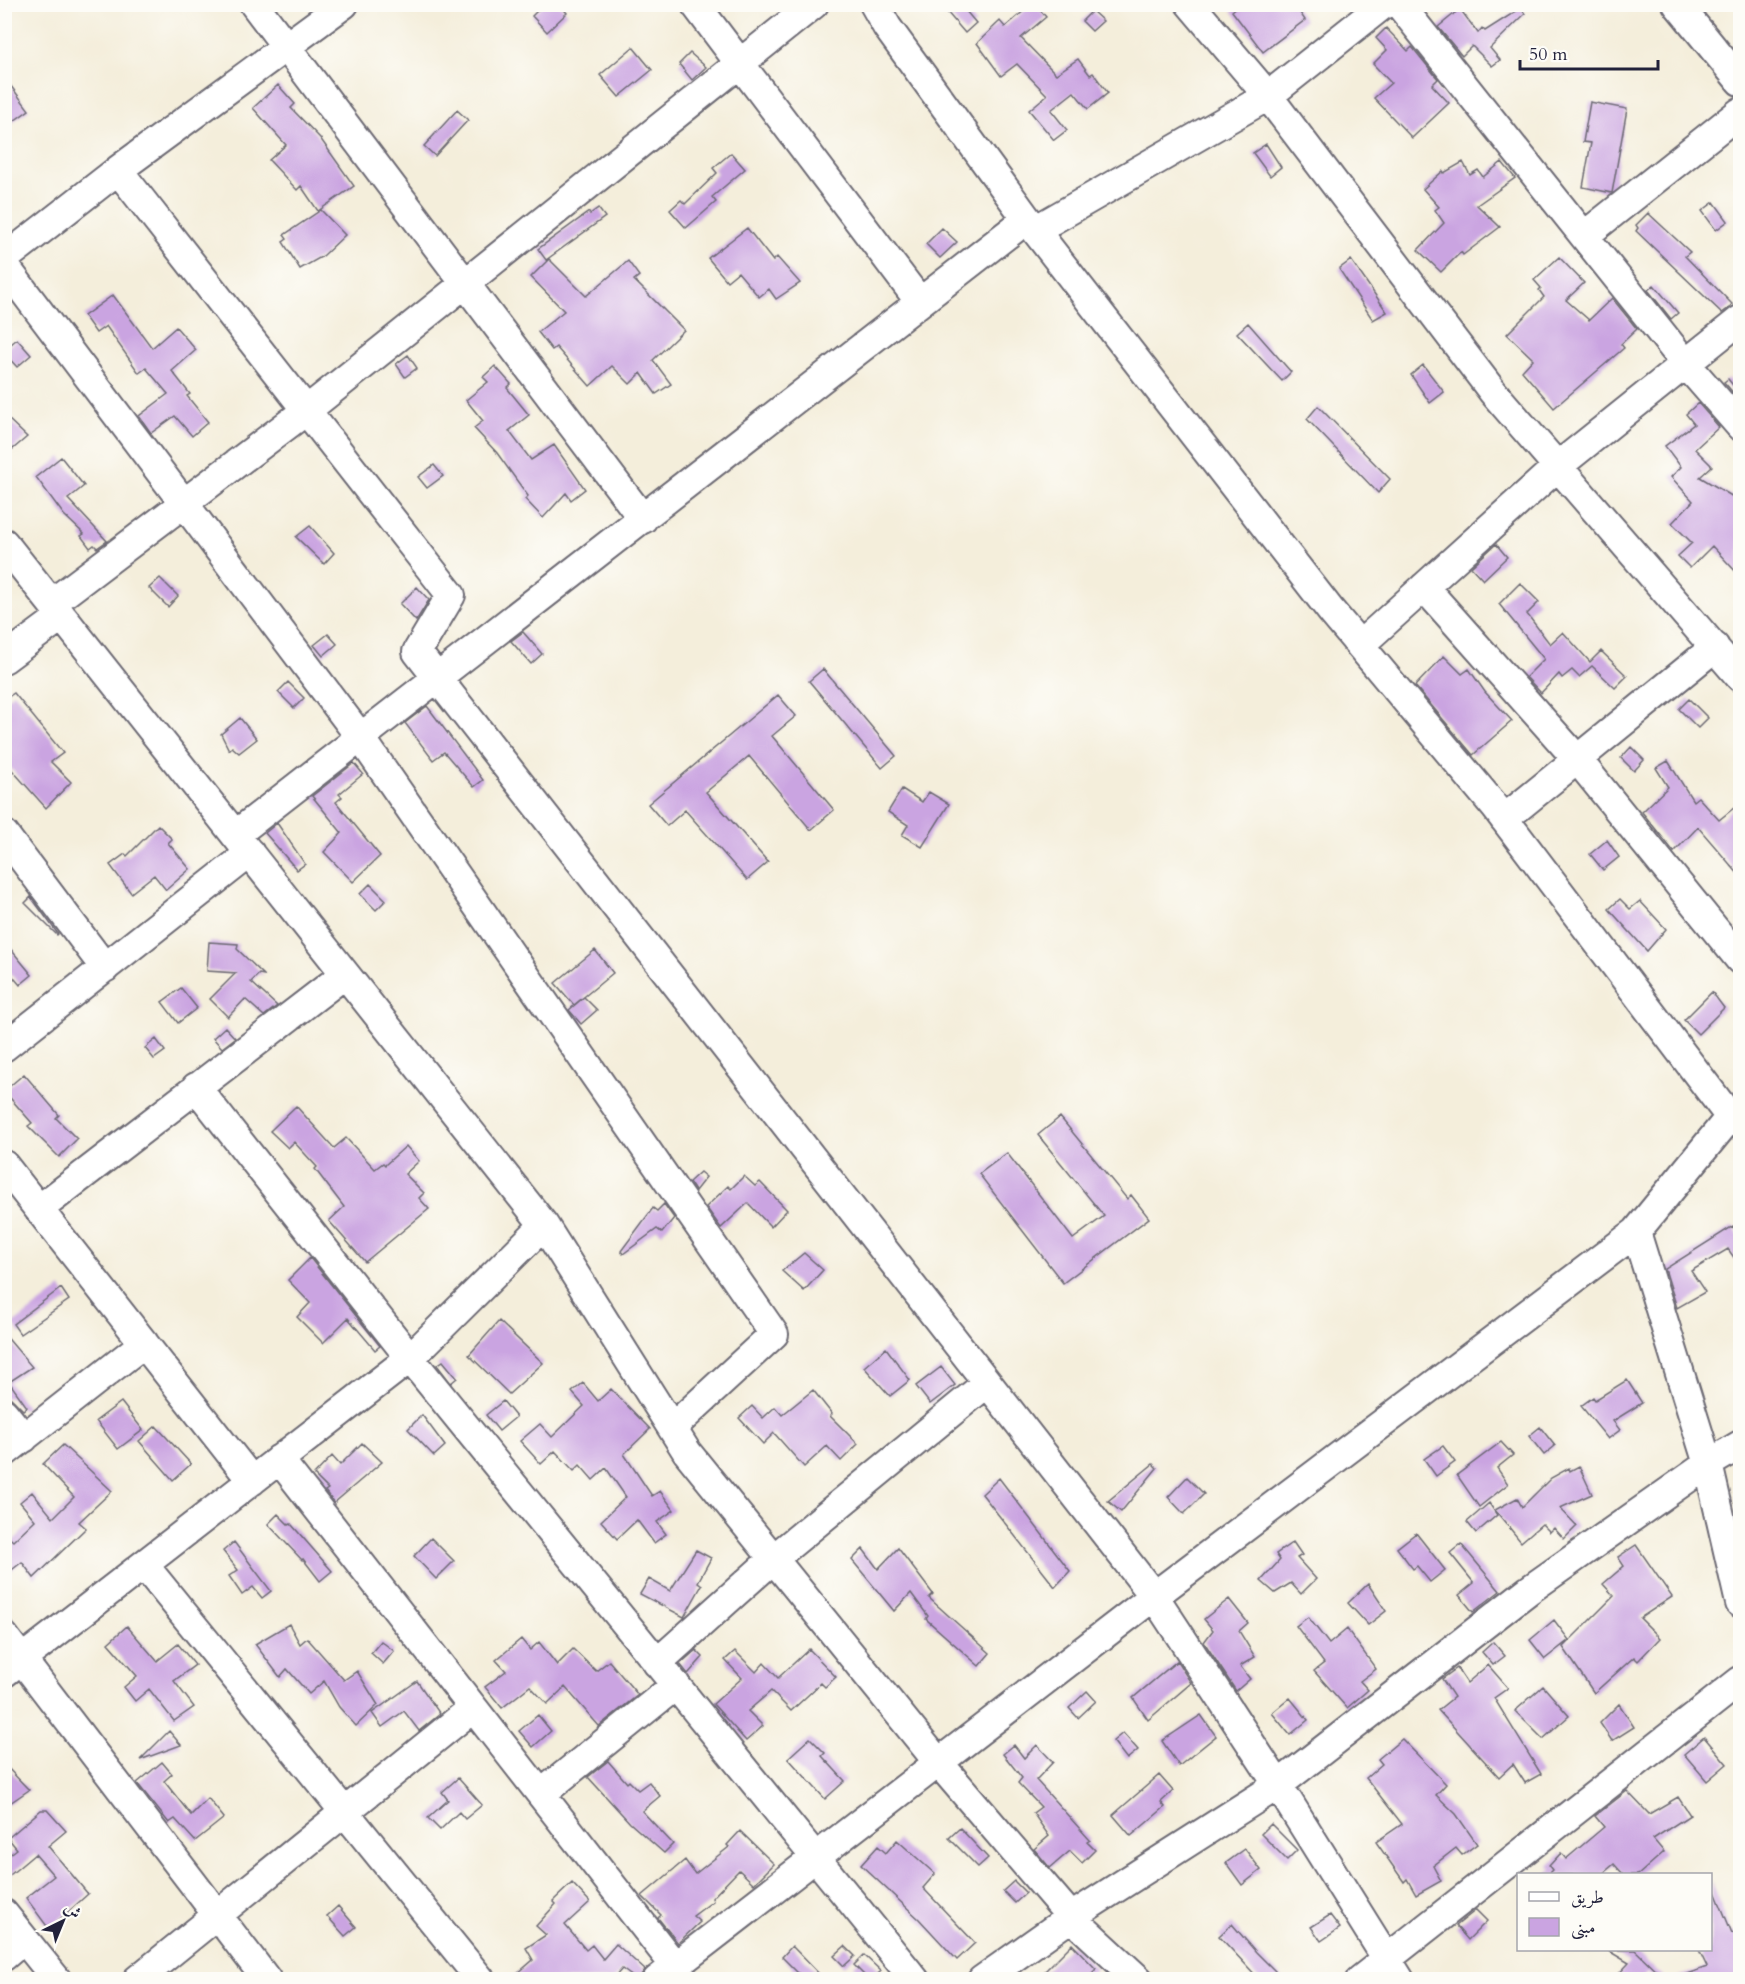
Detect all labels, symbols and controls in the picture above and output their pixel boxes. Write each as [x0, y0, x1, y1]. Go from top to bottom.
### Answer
scale bar [1520, 33, 1658, 71]
text: 50 m [1529, 42, 1568, 67]
legend [1517, 1873, 1712, 1951]
text: طريق [1571, 1885, 1604, 1910]
north arrow [33, 1891, 93, 1951]
text: ش [59, 1897, 86, 1924]
text: مبنى [1571, 1915, 1596, 1940]

